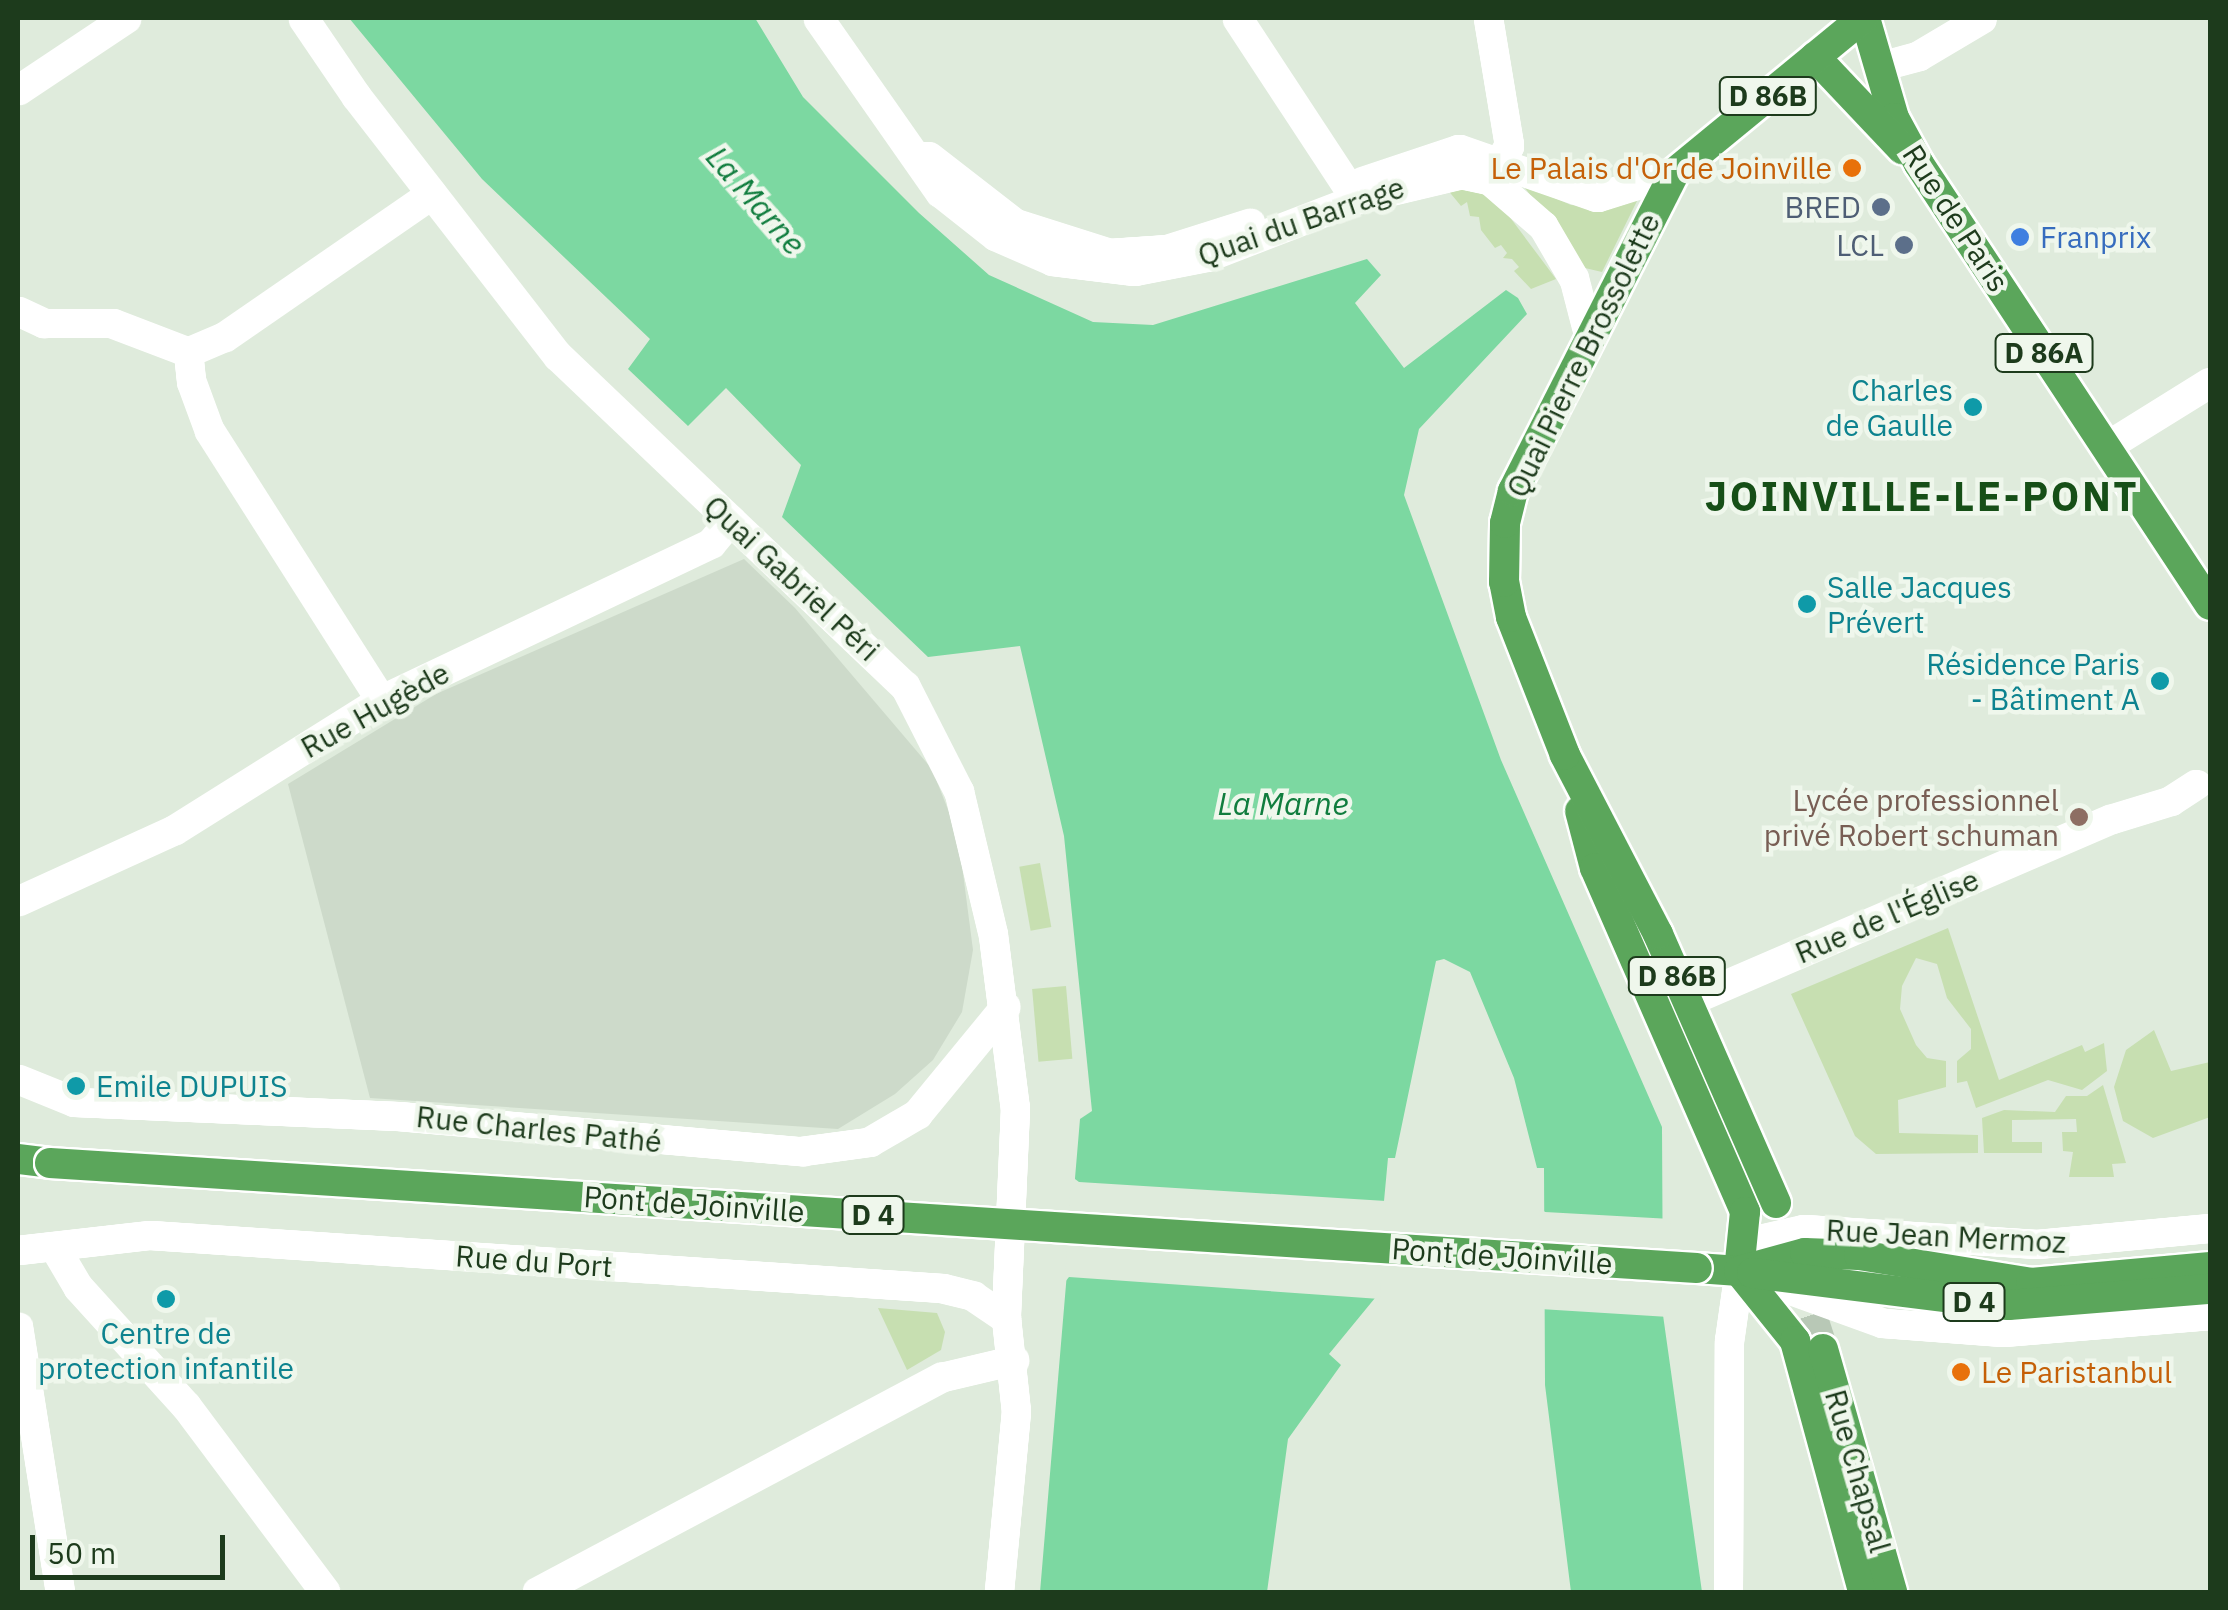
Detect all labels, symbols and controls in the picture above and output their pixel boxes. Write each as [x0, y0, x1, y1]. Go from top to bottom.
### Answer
road number: D 86B [1718, 73, 1818, 119]
water label: La Marne [699, 138, 813, 262]
street label: Rue de Paris [1895, 138, 2017, 298]
place label: Le Palais d'Or de Joinville [1491, 150, 1832, 186]
marker: Le Palais d'Or de Joinville [1841, 157, 1863, 179]
street label: Quai du Barrage [1193, 169, 1409, 273]
place label: BRED [1785, 189, 1861, 225]
marker: BRED [1870, 196, 1892, 218]
street label: Quai Pierre Brossolette [1499, 207, 1667, 503]
place label: Franprix [2040, 219, 2151, 255]
marker: Franprix [2009, 226, 2031, 248]
place label: LCL [1836, 227, 1884, 263]
marker: LCL [1893, 234, 1915, 256]
road number: D 86A [1994, 330, 2094, 376]
place label: Charles de Gaulle [1826, 372, 1953, 442]
marker: Charles de Gaulle [1962, 396, 1984, 418]
district label: JOINVILLE-LE-PONT [1705, 472, 2139, 520]
street label: Quai Gabriel Péri [697, 488, 887, 668]
place label: Salle Jacques Prévert [1827, 569, 2012, 640]
marker: Salle Jacques Prévert [1796, 593, 1818, 615]
place label: Résidence Paris - Bâtiment A [1926, 646, 2140, 716]
street label: Rue Hugède [295, 654, 455, 766]
marker: Résidence Paris - Bâtiment A [2149, 670, 2171, 692]
place label: Lycée professionnel privé Robert schuman [1764, 782, 2059, 852]
water label: La Marne [1217, 784, 1349, 822]
marker: Lycée professionnel privé Robert schuman [2068, 806, 2090, 828]
street label: Rue de l'Église [1790, 861, 1984, 971]
road number: D 86B [1627, 953, 1727, 999]
place label: Emile DUPUIS [96, 1068, 287, 1104]
marker: Emile DUPUIS [65, 1075, 87, 1097]
street label: Rue Charles Pathé [414, 1098, 664, 1160]
street label: Pont de Joinville [582, 1178, 806, 1230]
road number: D 4 [840, 1192, 906, 1238]
street label: Rue Jean Mermoz [1825, 1212, 2067, 1260]
street label: Pont de Joinville [1390, 1230, 1614, 1282]
street label: Rue du Port [454, 1238, 614, 1284]
road number: D 4 [1942, 1279, 2006, 1325]
marker: Centre de protection infantile [155, 1288, 177, 1310]
place label: Centre de protection infantile [38, 1315, 294, 1386]
place label: Le Paristanbul [1981, 1354, 2172, 1390]
marker: Le Paristanbul [1950, 1361, 1972, 1383]
street label: Rue Chapsal [1818, 1385, 1898, 1557]
scale bar [35, 1515, 230, 1577]
text: 50 m [47, 1533, 116, 1572]

